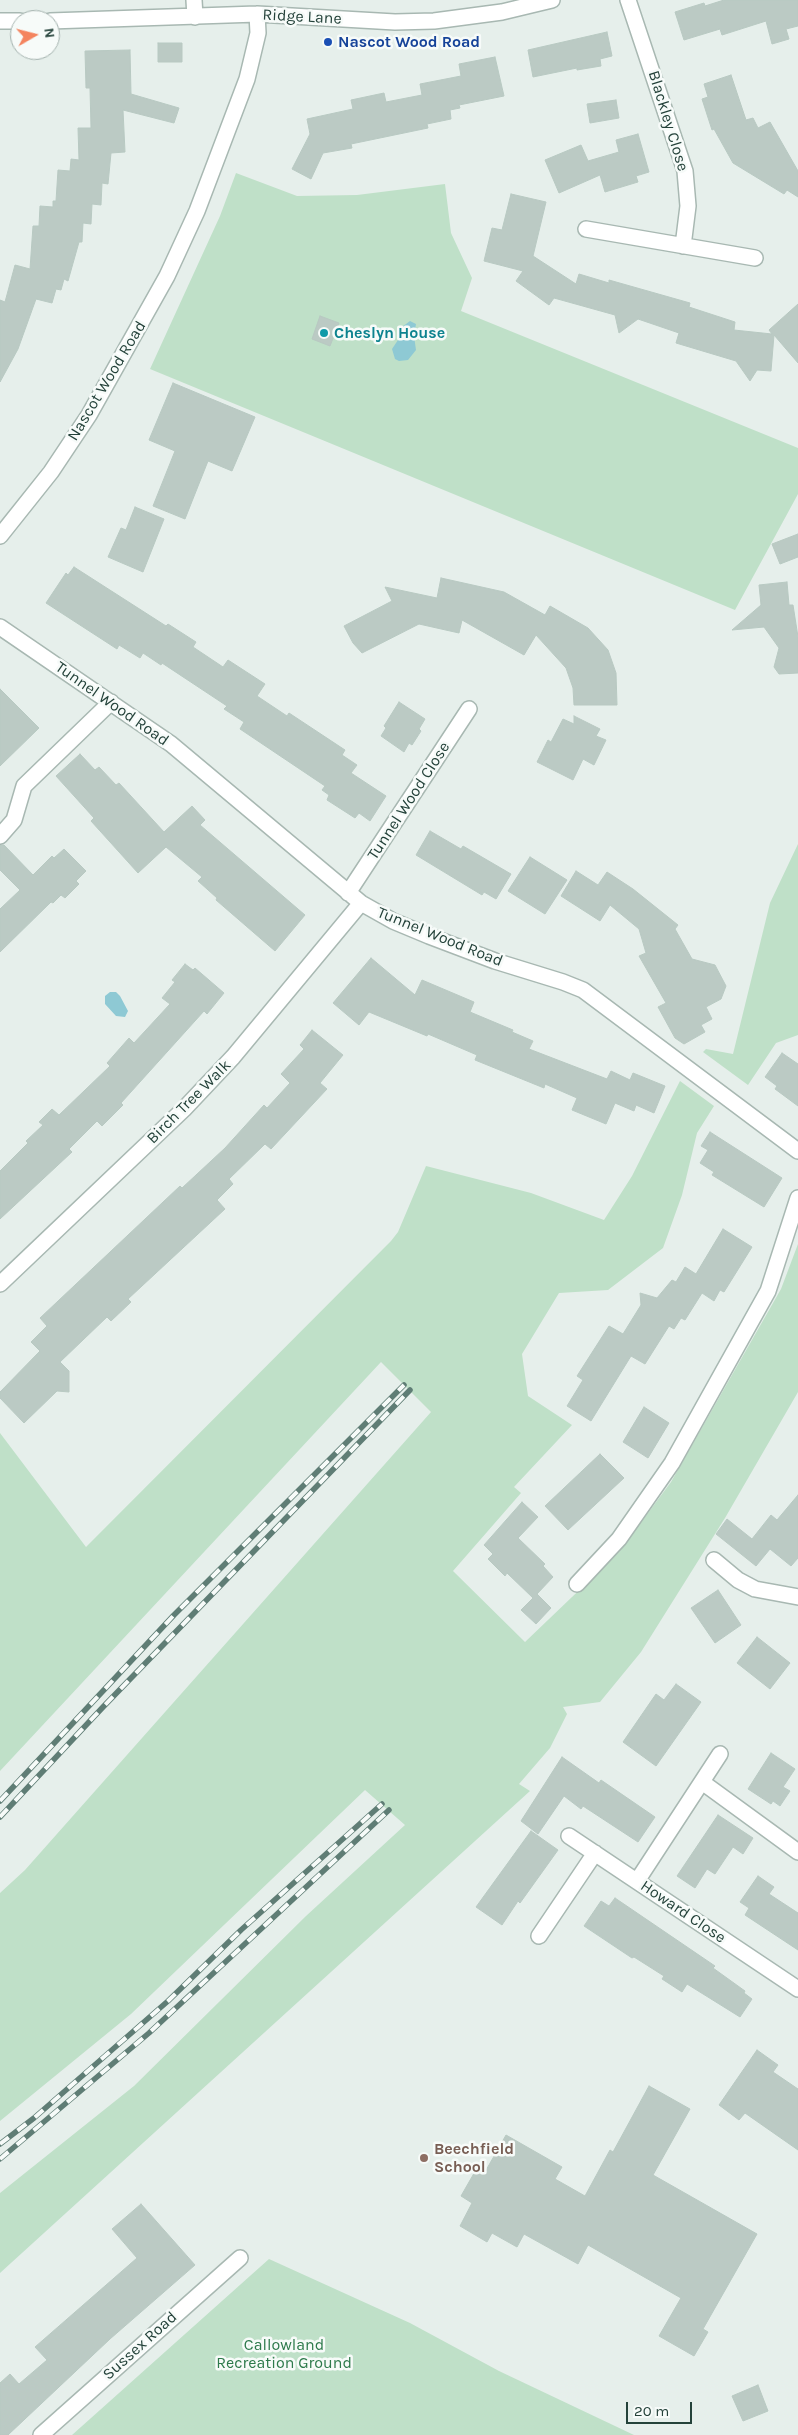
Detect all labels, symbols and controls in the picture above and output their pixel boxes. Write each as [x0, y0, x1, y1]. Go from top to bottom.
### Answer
street label: Ridge Lane [262, 5, 342, 29]
north arrow [10, 10, 60, 60]
text: N [40, 27, 58, 39]
place label: Nascot Wood Road [338, 32, 480, 52]
marker: Nascot Wood Road [322, 36, 334, 48]
street label: Blackley Close [644, 68, 692, 174]
street label: Nascot Wood Road [64, 318, 150, 444]
place label: Cheslyn House [334, 323, 445, 343]
marker: Cheslyn House [318, 327, 330, 339]
street label: Tunnel Wood Road [52, 658, 172, 750]
street label: Tunnel Wood Close [364, 738, 454, 864]
street label: Tunnel Wood Road [374, 903, 506, 971]
street label: Birch Tree Walk [143, 1056, 235, 1148]
street label: Howard Close [637, 1876, 729, 1948]
place label: Beechfield School [434, 2139, 514, 2177]
marker: Beechfield School [418, 2152, 430, 2164]
street label: Sussex Road [99, 2308, 181, 2384]
park label: Callowland Recreation Ground [216, 2335, 352, 2373]
scale bar [628, 2392, 694, 2424]
text: 20 m [634, 2402, 669, 2420]

